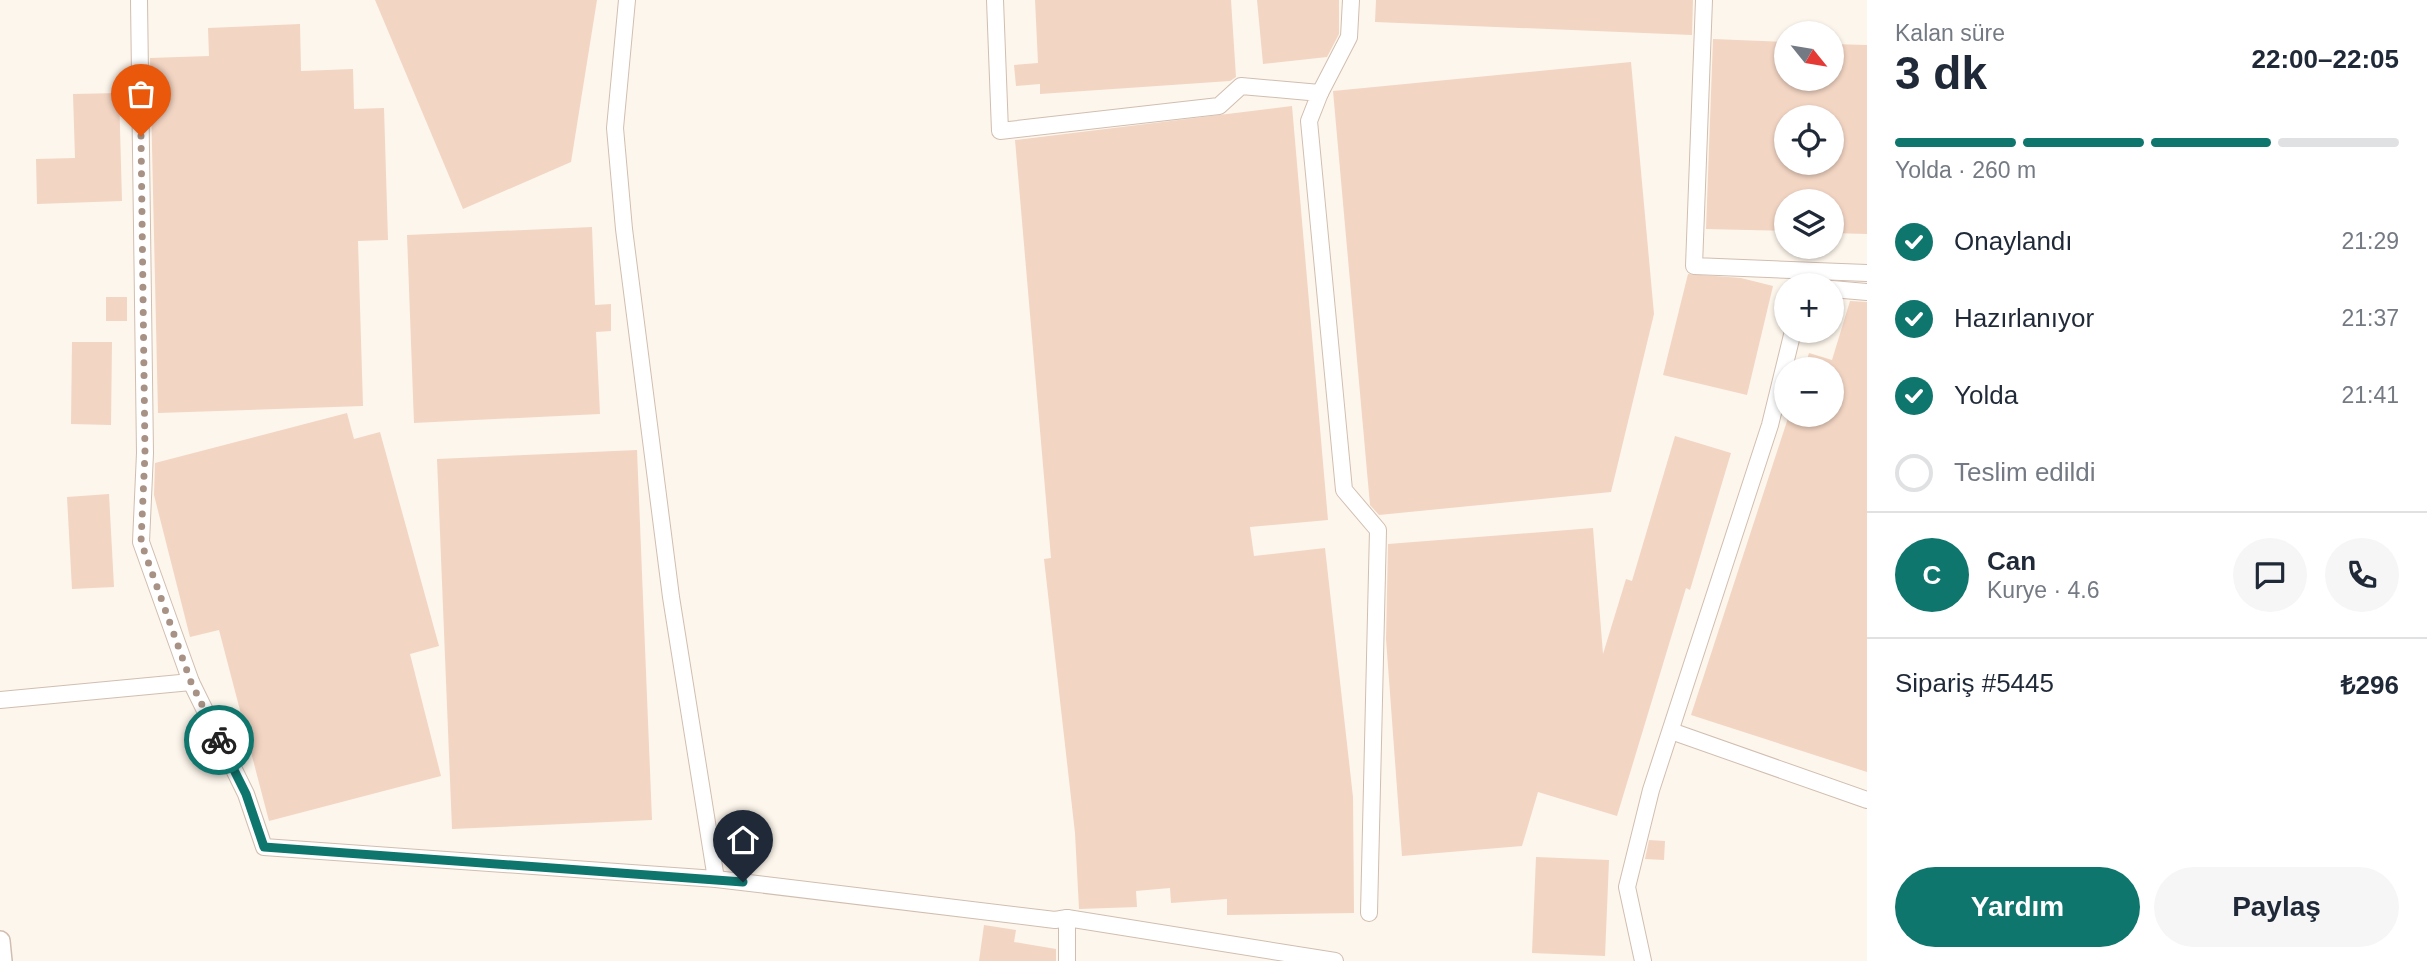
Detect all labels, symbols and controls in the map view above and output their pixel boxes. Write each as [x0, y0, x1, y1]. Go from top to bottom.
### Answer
text: Kalan süre [1895, 20, 2005, 46]
north arrow [1774, 21, 1844, 91]
map controls [1774, 21, 1844, 427]
text: 22:00–22:05 [2252, 44, 2399, 74]
text: 3 dk [1895, 47, 1987, 99]
pin [111, 64, 171, 136]
icon: bag [122, 75, 160, 113]
button: locate [1774, 105, 1844, 175]
text: Yolda · 260 m [1895, 157, 2036, 183]
button: layers [1774, 189, 1844, 259]
icon: check [1895, 223, 1933, 261]
text: Onaylandı [1954, 226, 2073, 256]
text: 21:29 [2341, 228, 2399, 254]
button: + [1774, 273, 1844, 343]
icon: check [1895, 300, 1933, 338]
text: Hazırlanıyor [1954, 303, 2094, 333]
text: 21:37 [2341, 305, 2399, 331]
button: − [1774, 357, 1844, 427]
icon: check [1895, 377, 1933, 415]
text: Yolda [1954, 380, 2018, 410]
text: 21:41 [2341, 382, 2399, 408]
text: Teslim edildi [1954, 457, 2096, 487]
button: chat [2233, 538, 2307, 612]
button: phone [2325, 538, 2399, 612]
text: Can [1987, 546, 2036, 576]
text: C [1923, 560, 1941, 590]
text: Kurye · 4.6 [1987, 577, 2100, 603]
text: Sipariş #5445 [1895, 668, 2054, 698]
text: ₺296 [2341, 670, 2399, 700]
courier [184, 705, 254, 775]
icon: bike [200, 721, 238, 759]
pin [713, 810, 773, 882]
icon: home [724, 821, 762, 859]
button: Yardım [1895, 867, 2140, 947]
button: Paylaş [2154, 867, 2399, 947]

